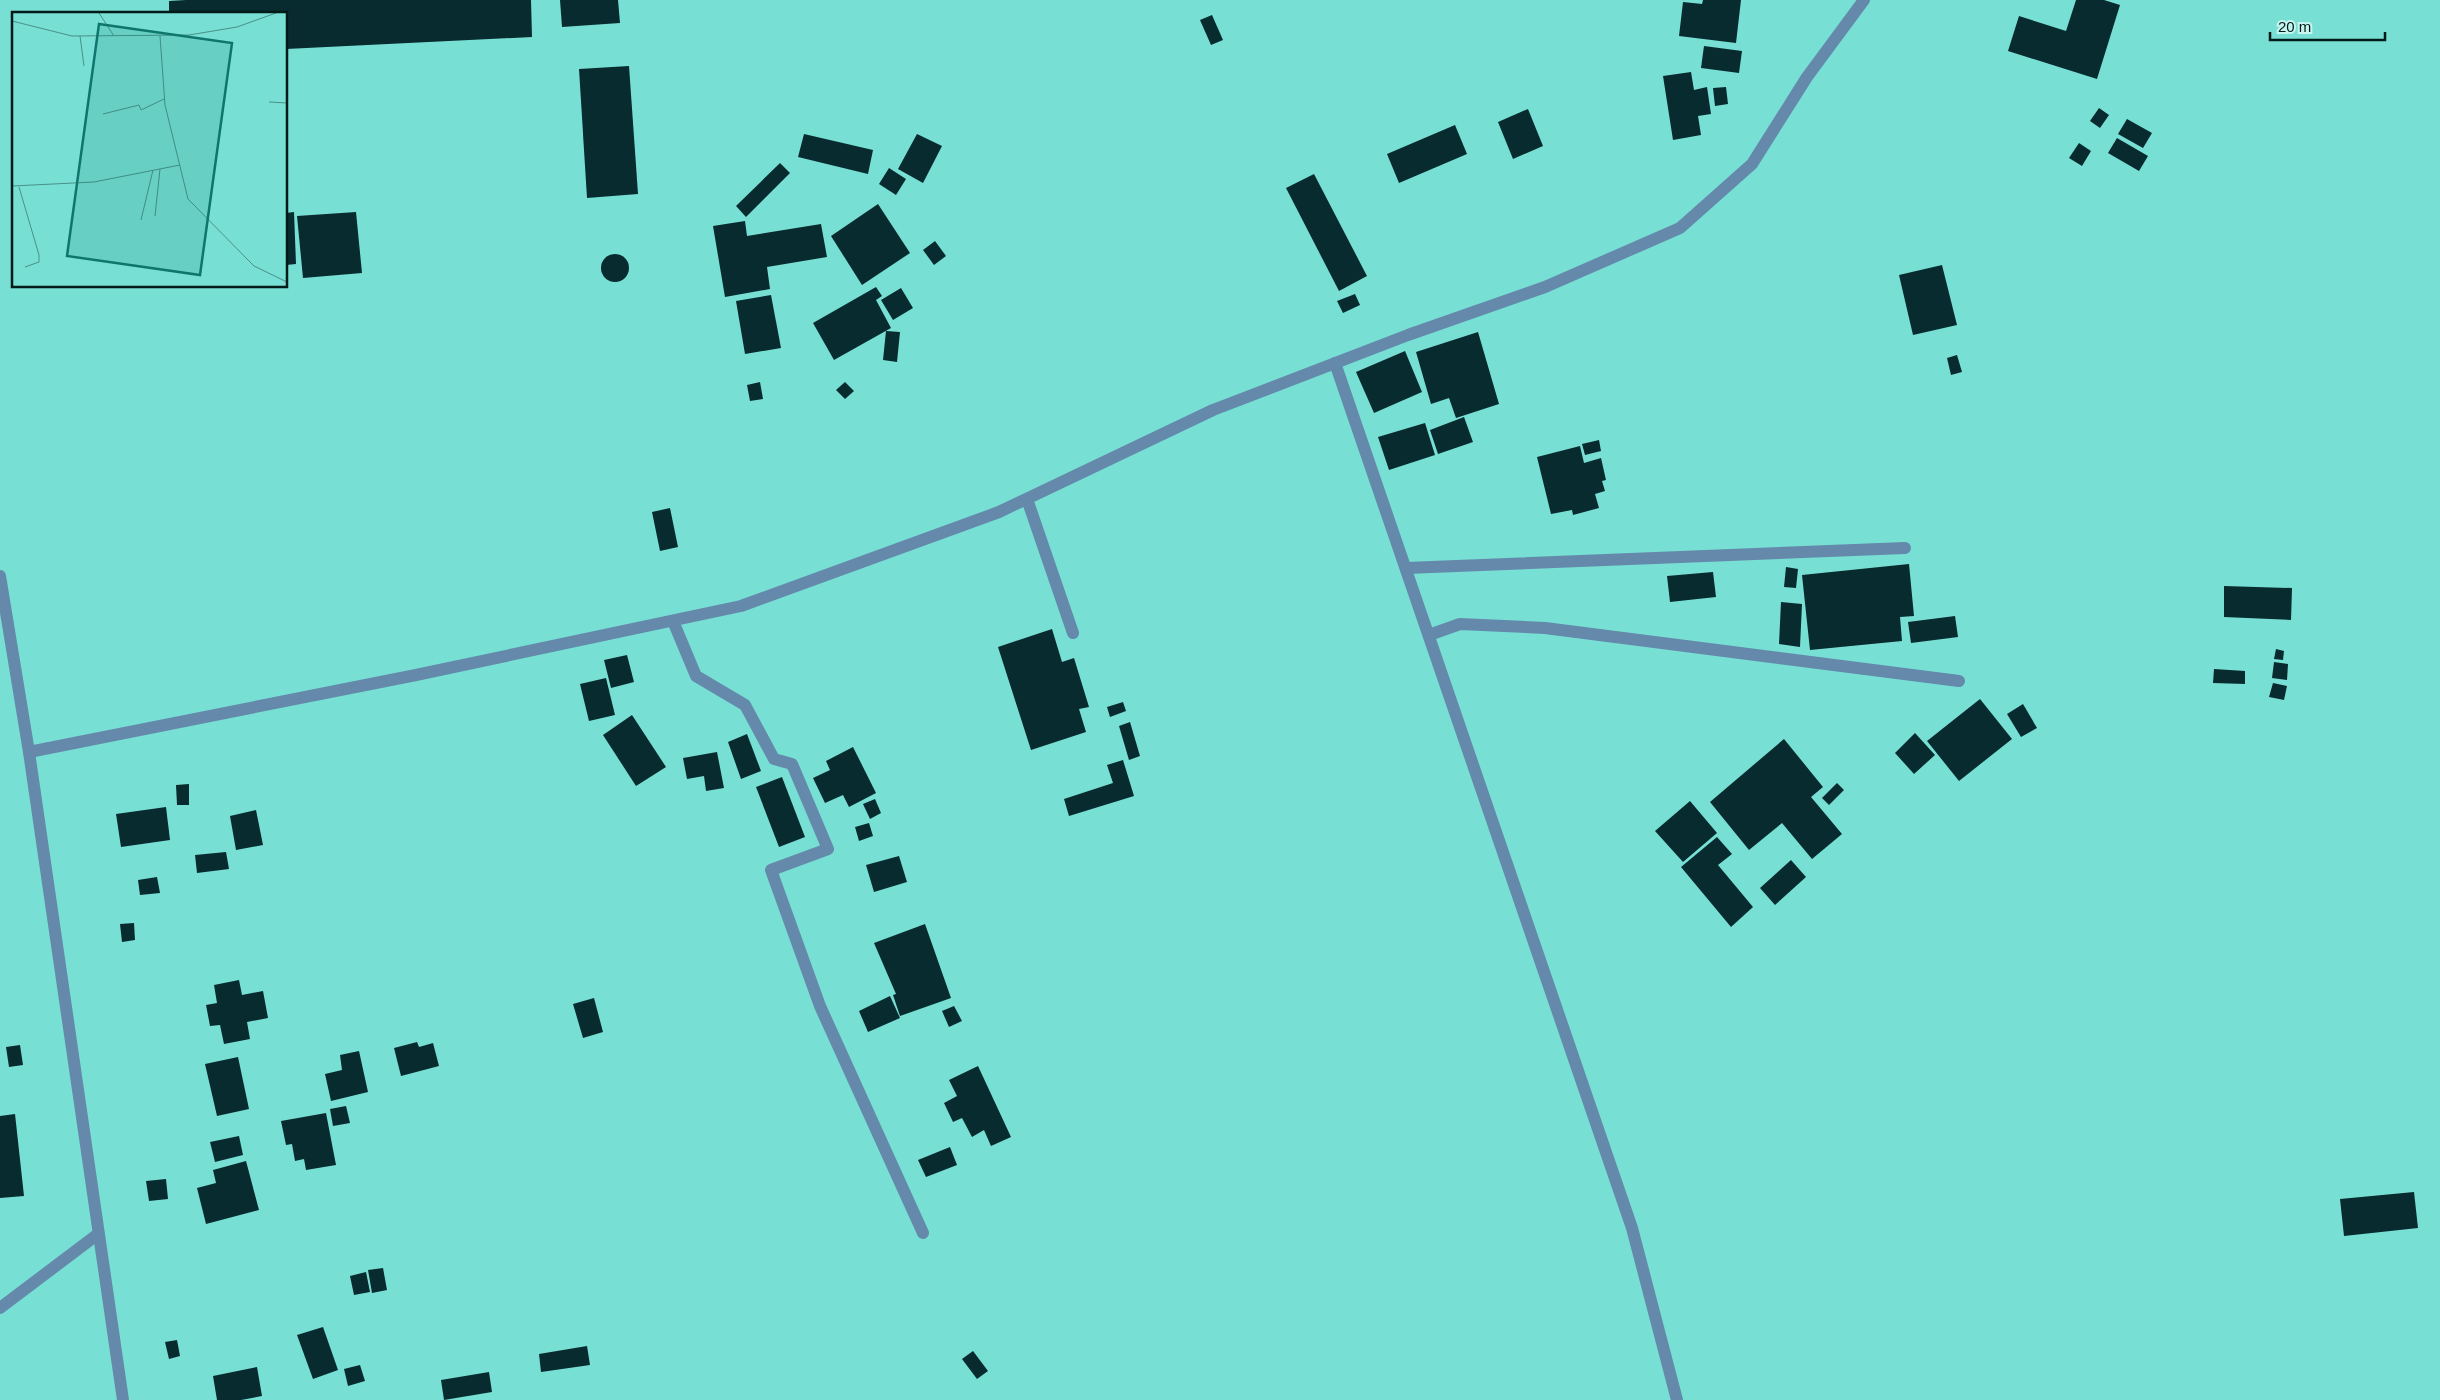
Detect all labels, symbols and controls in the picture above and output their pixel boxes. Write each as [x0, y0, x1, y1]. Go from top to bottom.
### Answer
scale bar [2270, 10, 2385, 42]
inset map [12, 12, 288, 288]
text: 20 m [2278, 18, 2311, 35]

